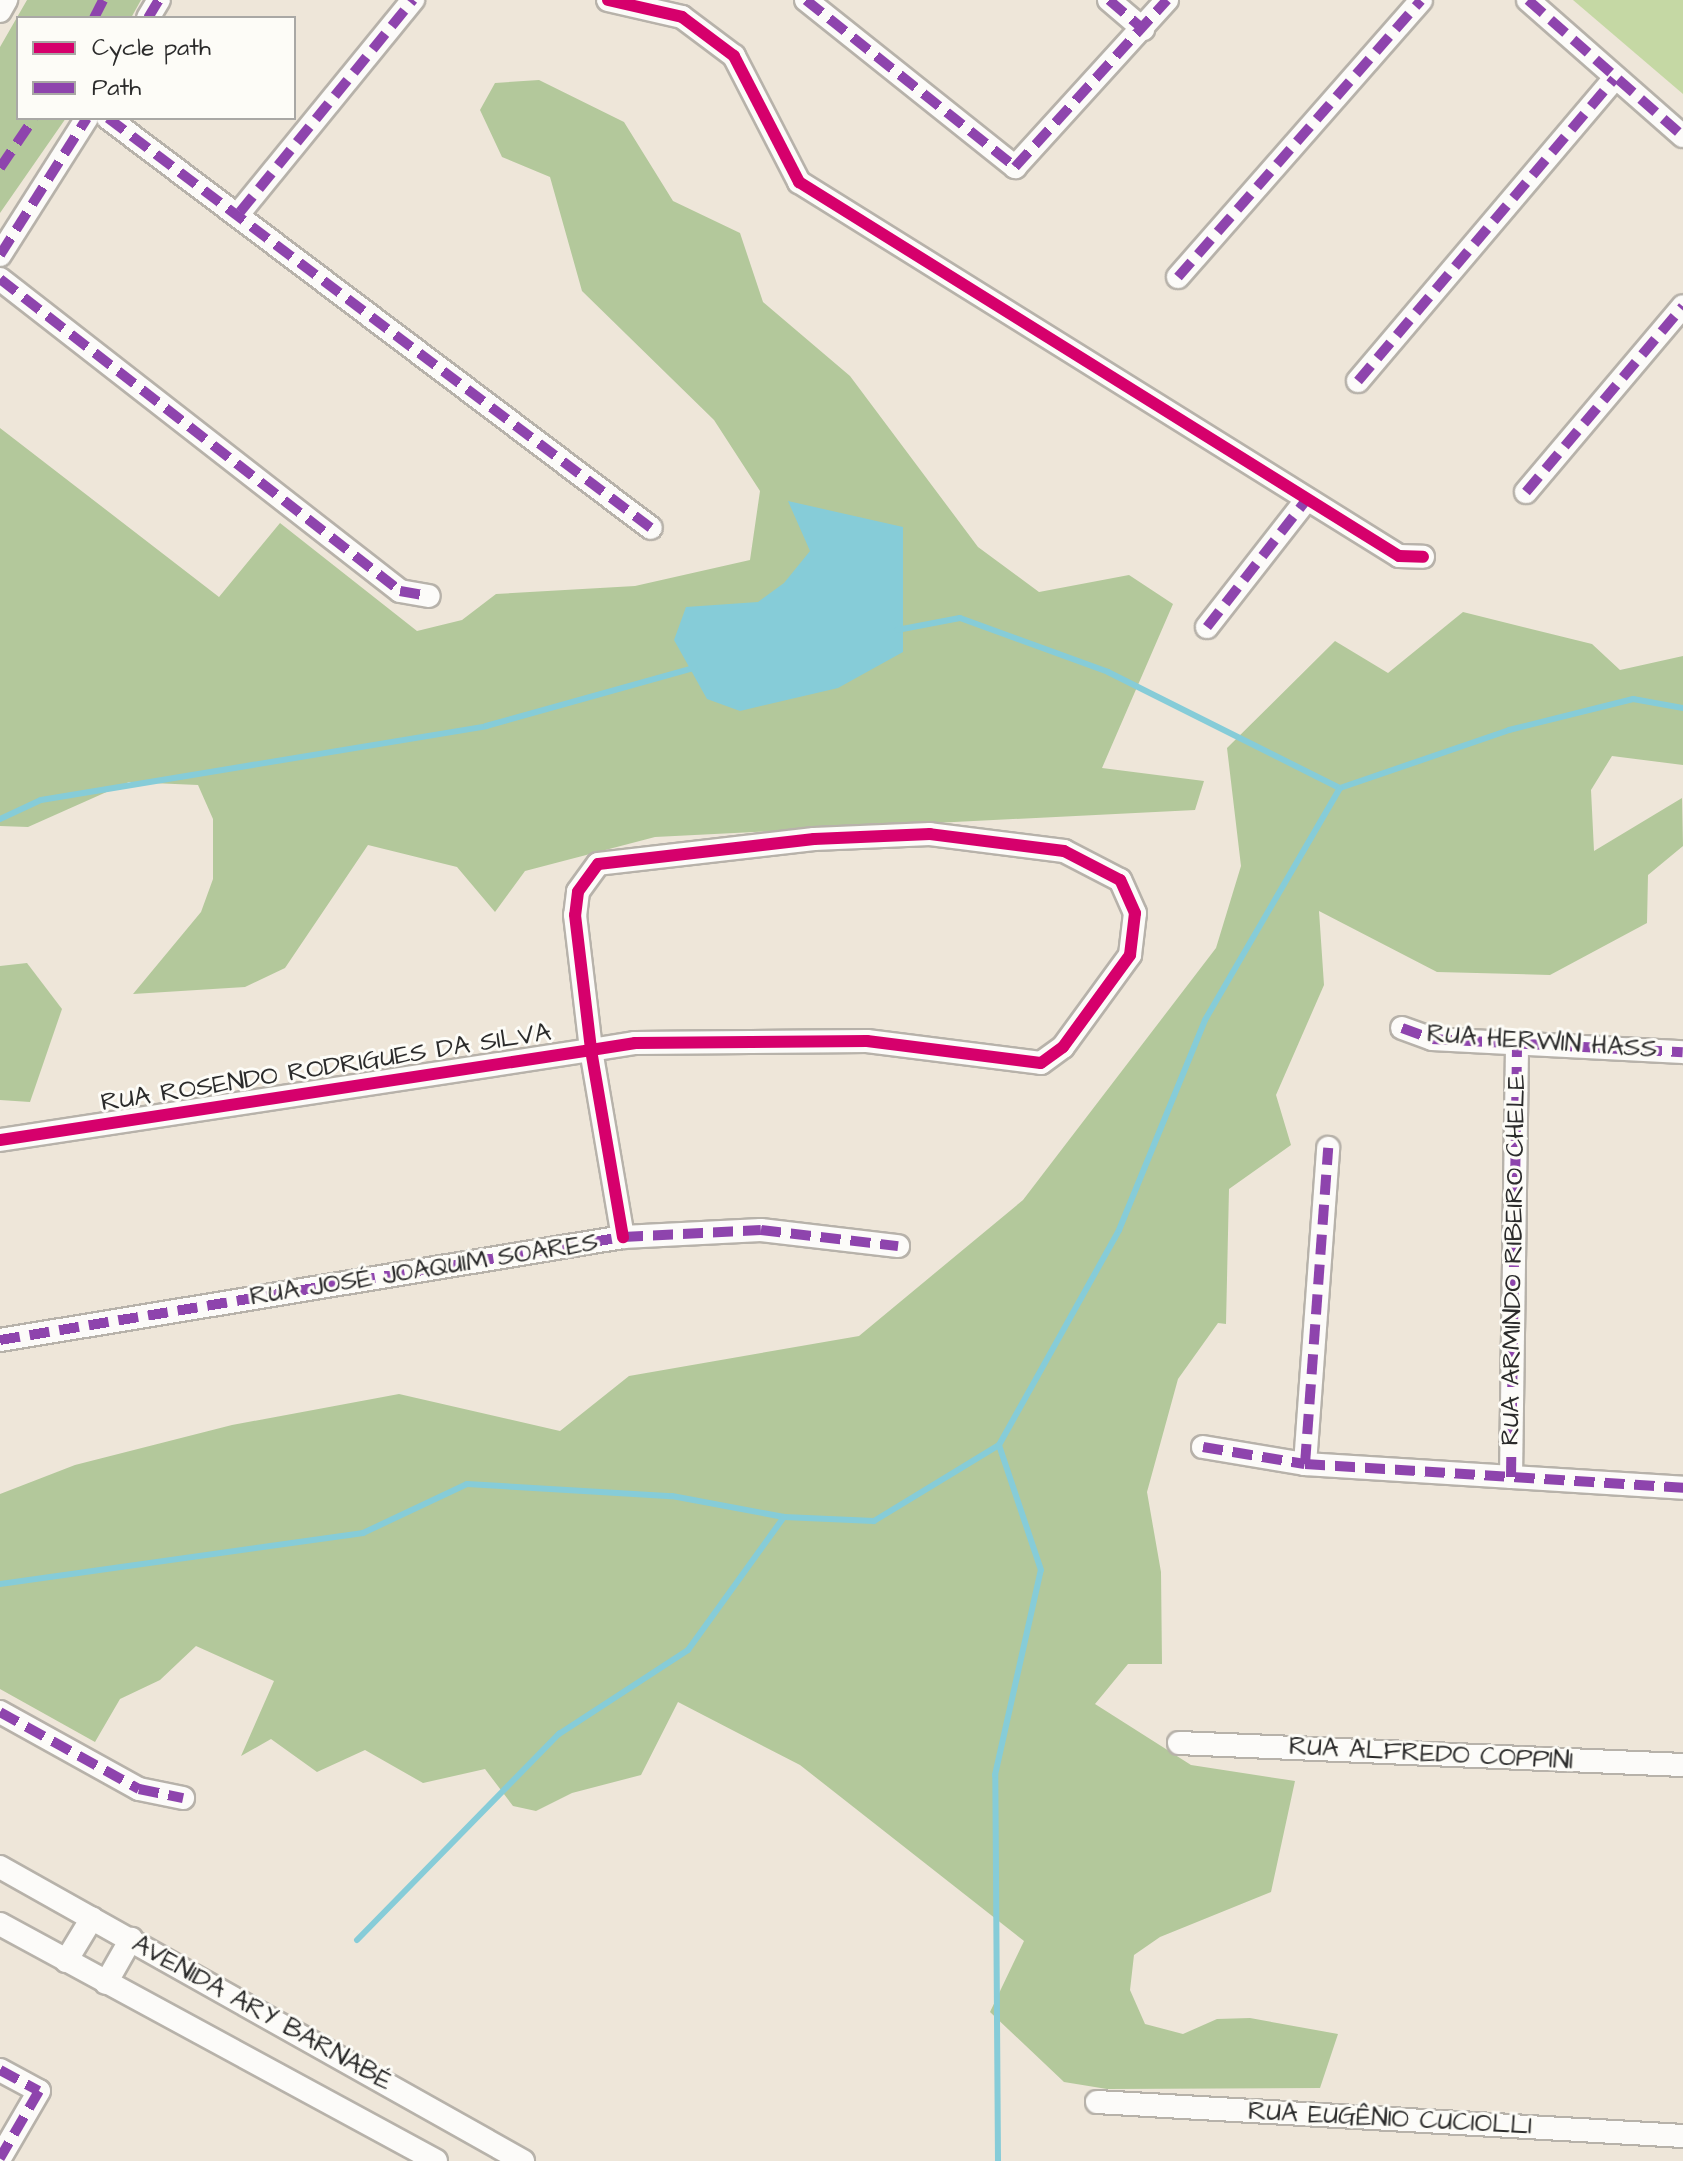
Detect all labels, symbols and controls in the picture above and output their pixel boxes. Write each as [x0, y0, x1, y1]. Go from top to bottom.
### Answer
legend [16, 16, 296, 120]
text: Cycle path [92, 31, 211, 65]
text: Path [92, 71, 141, 105]
street label: RUA ROSENDO RODRIGUES DA SILVA [99, 1017, 553, 1119]
street label: RUA HERWIN HASS [1426, 1018, 1658, 1066]
street label: RUA ARMINDO RIBEIRO CHELE [1495, 1074, 1533, 1446]
street label: RUA JOSÉ JOAQUIM SOARES [248, 1227, 600, 1313]
street label: RUA ALFREDO COPPINI [1288, 1731, 1574, 1777]
street label: AVENIDA ARY BARNABÉ [127, 1928, 397, 2098]
street label: RUA EUGÊNIO CUCIOLLI [1247, 2096, 1533, 2142]

